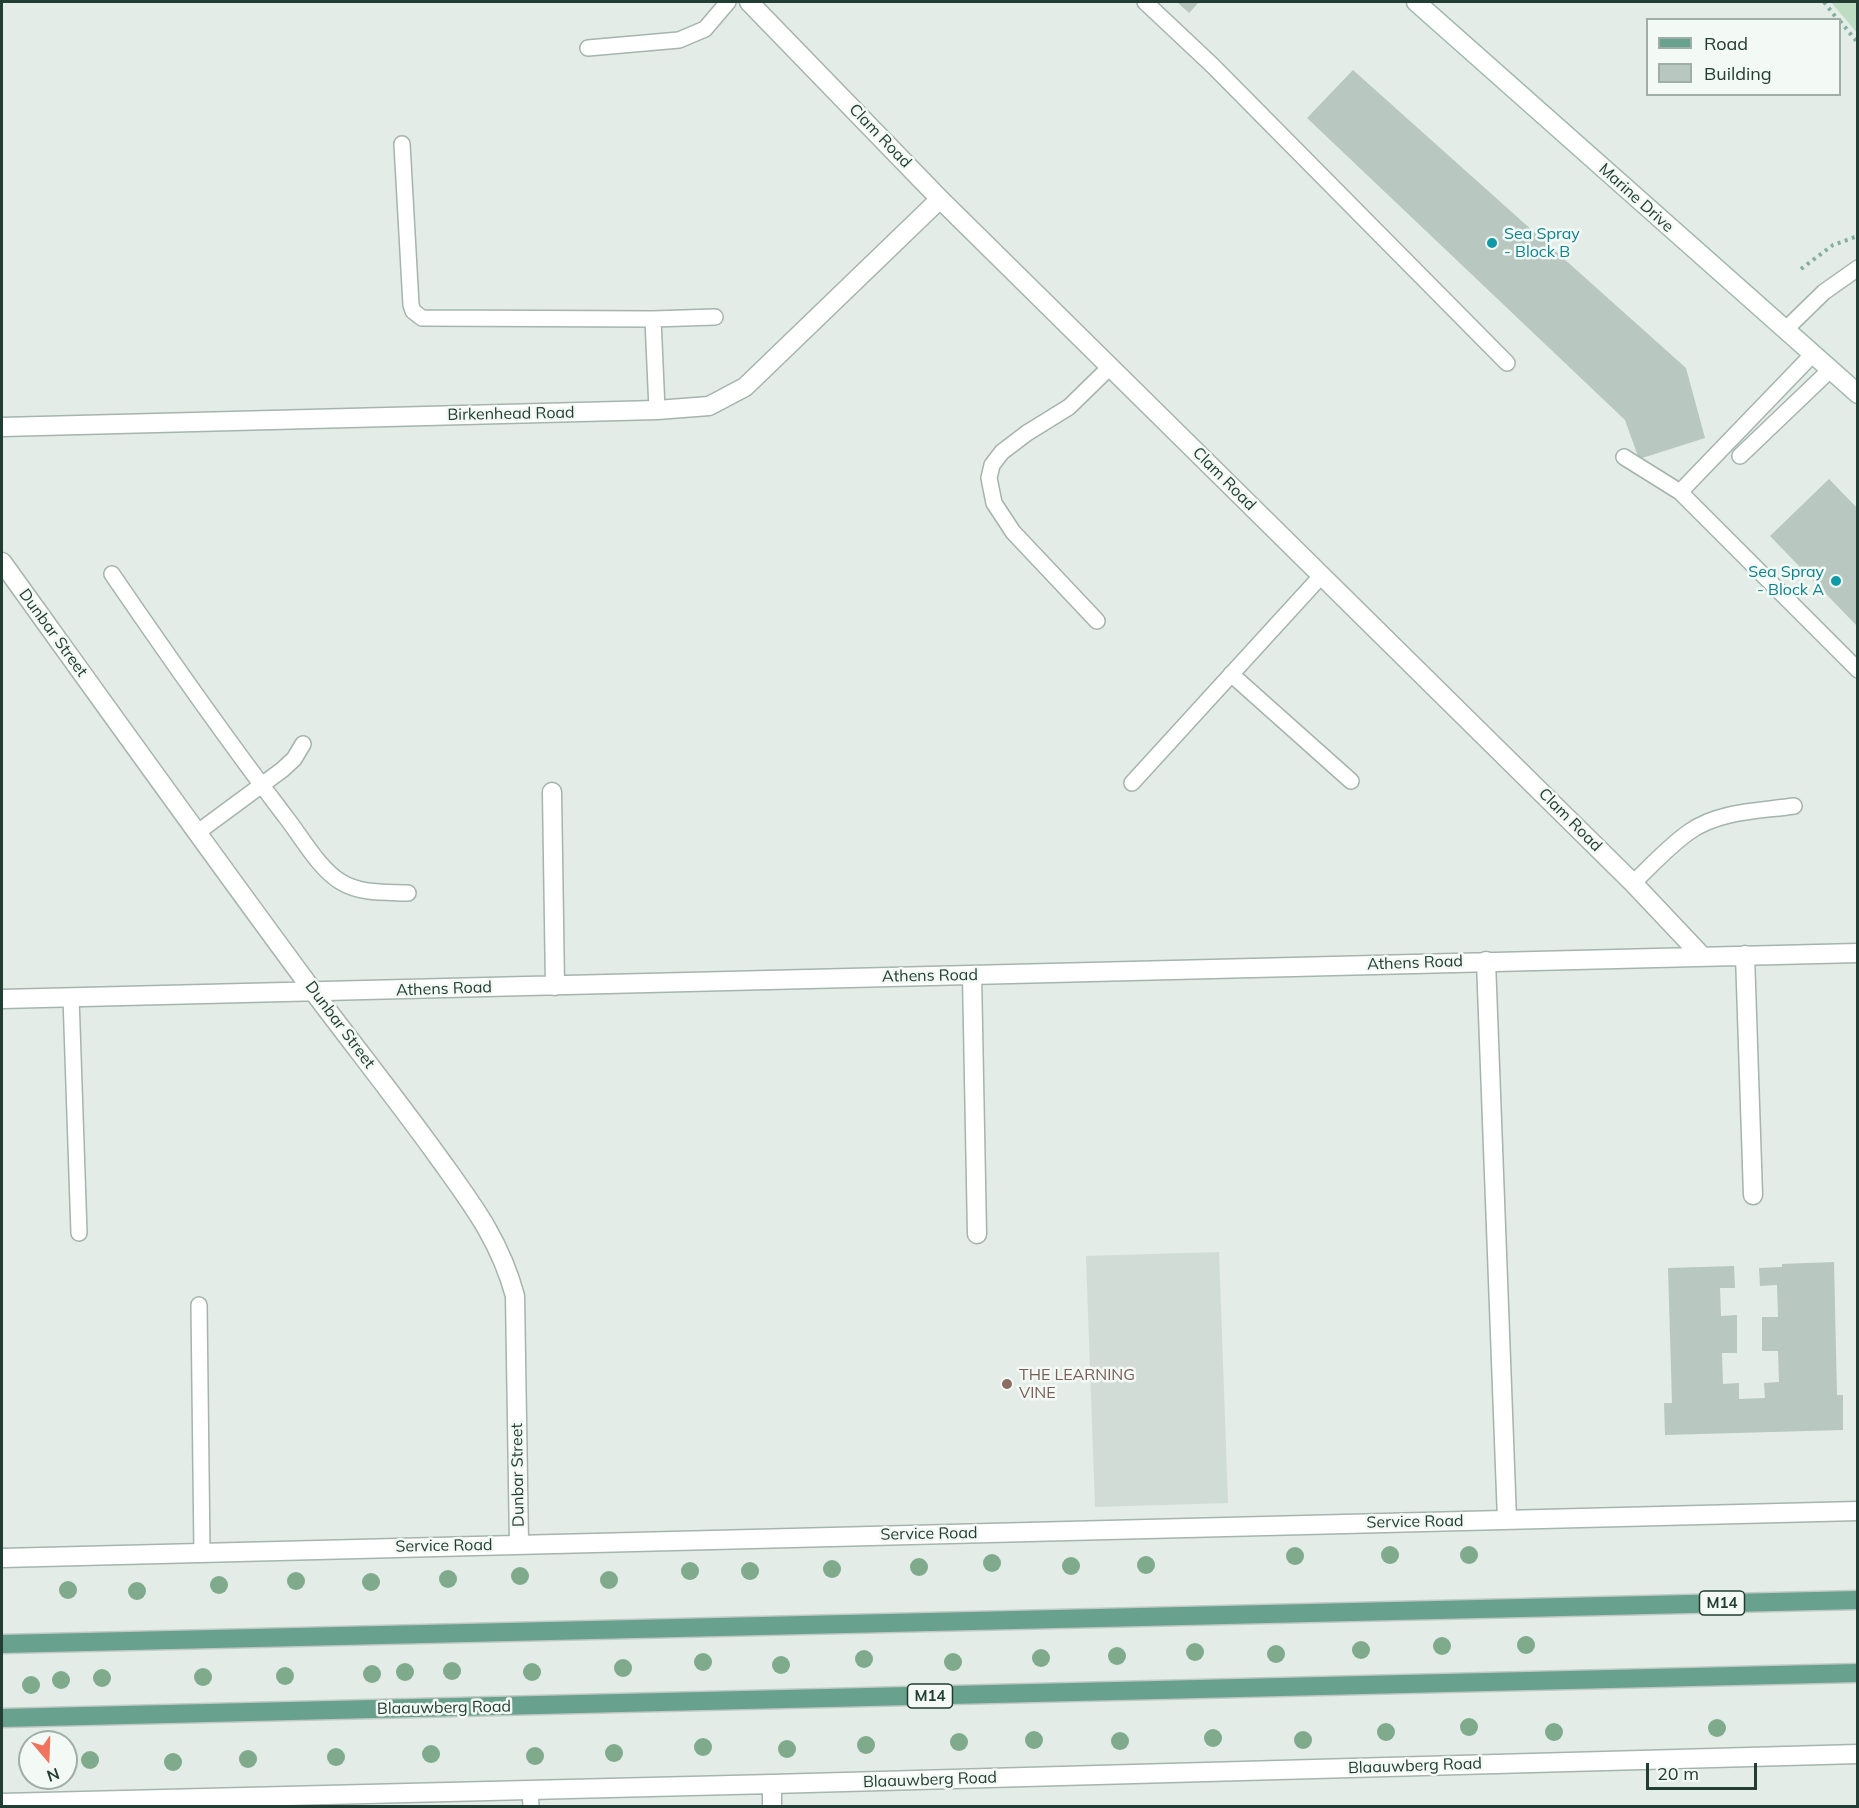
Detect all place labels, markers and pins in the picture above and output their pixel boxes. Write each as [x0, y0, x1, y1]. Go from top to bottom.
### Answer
place label: Sea Spray - Block B [1504, 224, 1580, 262]
marker: Sea Spray - Block B [1485, 236, 1499, 250]
place label: Sea Spray - Block A [1748, 562, 1824, 600]
marker: Sea Spray - Block A [1829, 574, 1843, 588]
place label: THE LEARNING VINE [1019, 1365, 1135, 1403]
marker: THE LEARNING VINE [1000, 1377, 1014, 1391]

